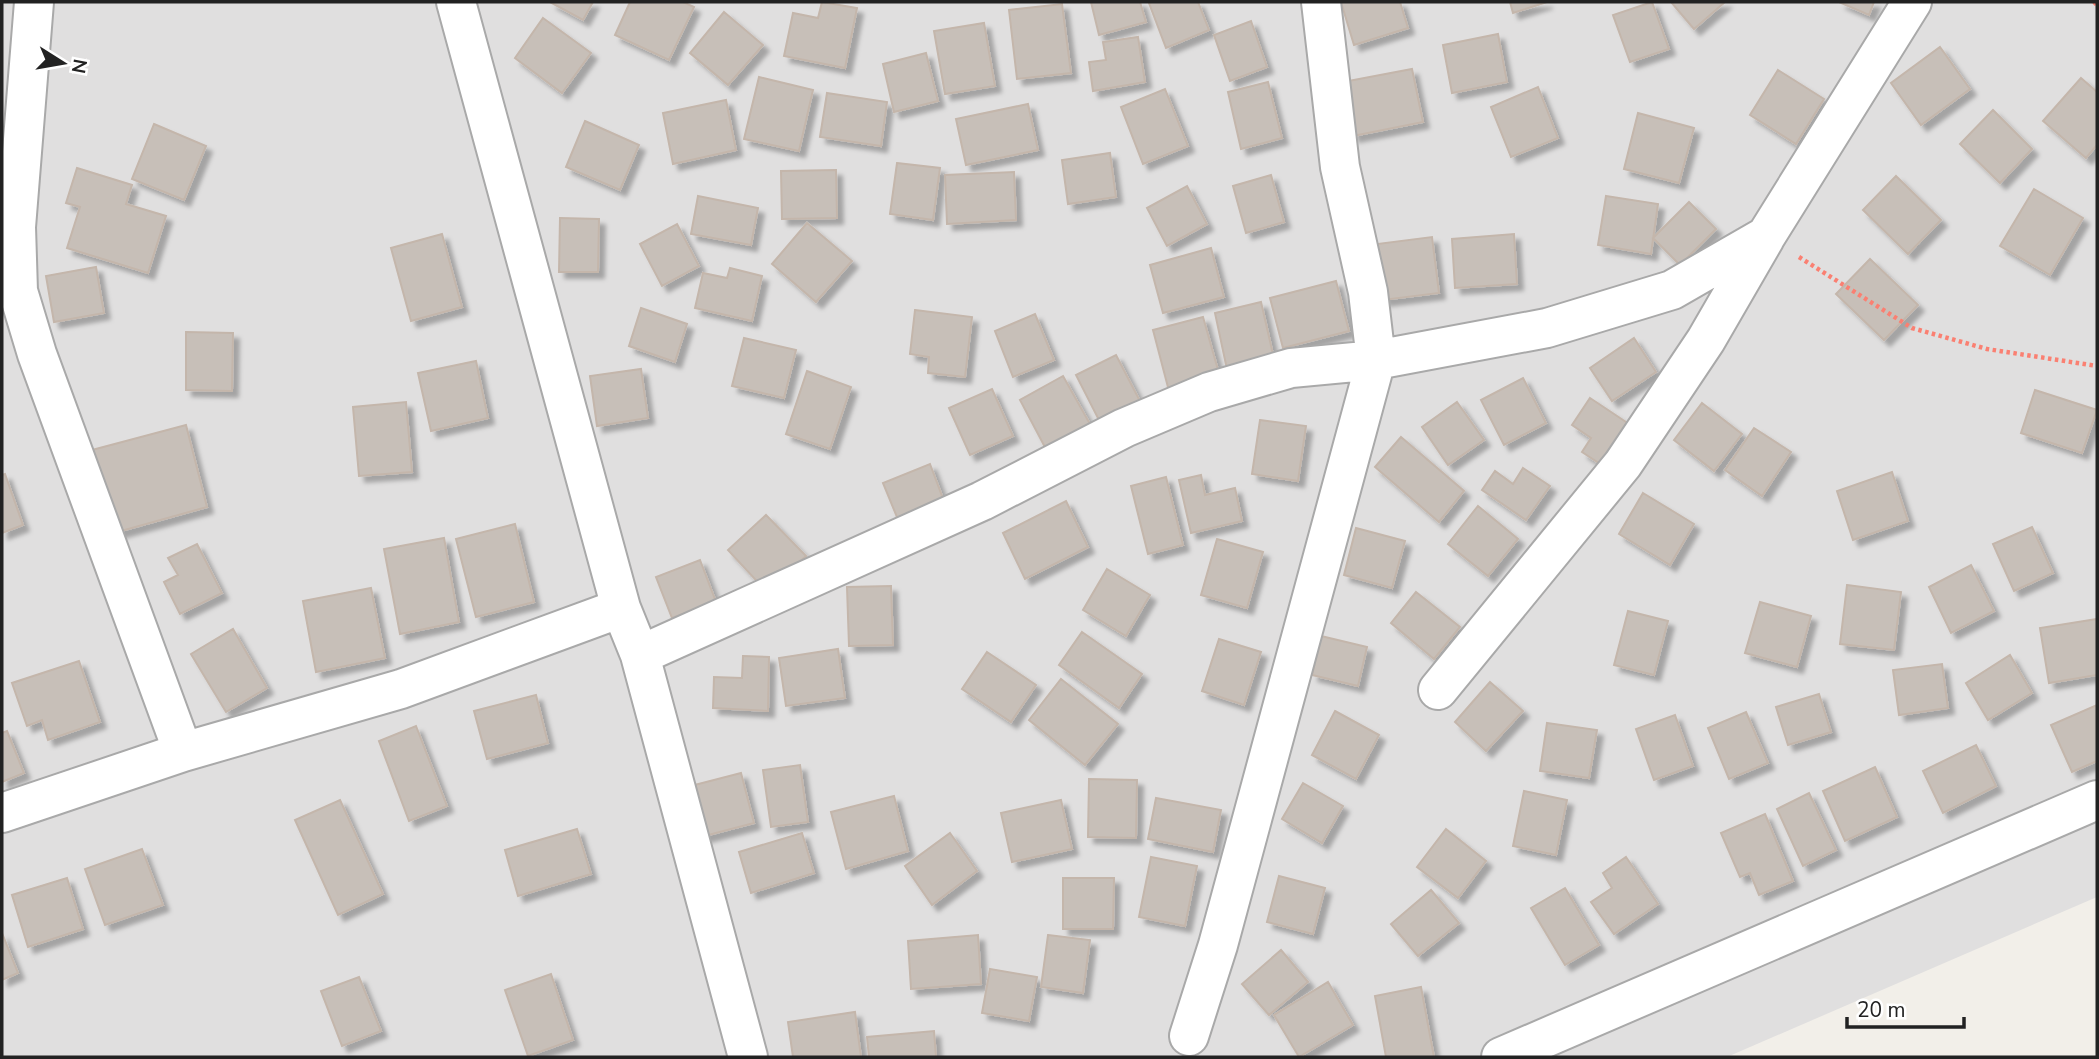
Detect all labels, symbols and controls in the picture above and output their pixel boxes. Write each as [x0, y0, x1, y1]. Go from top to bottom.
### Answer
north arrow [28, 28, 98, 98]
text: N [65, 57, 93, 76]
scale bar [1847, 986, 1964, 1030]
text: 20 m [1857, 996, 1906, 1024]

